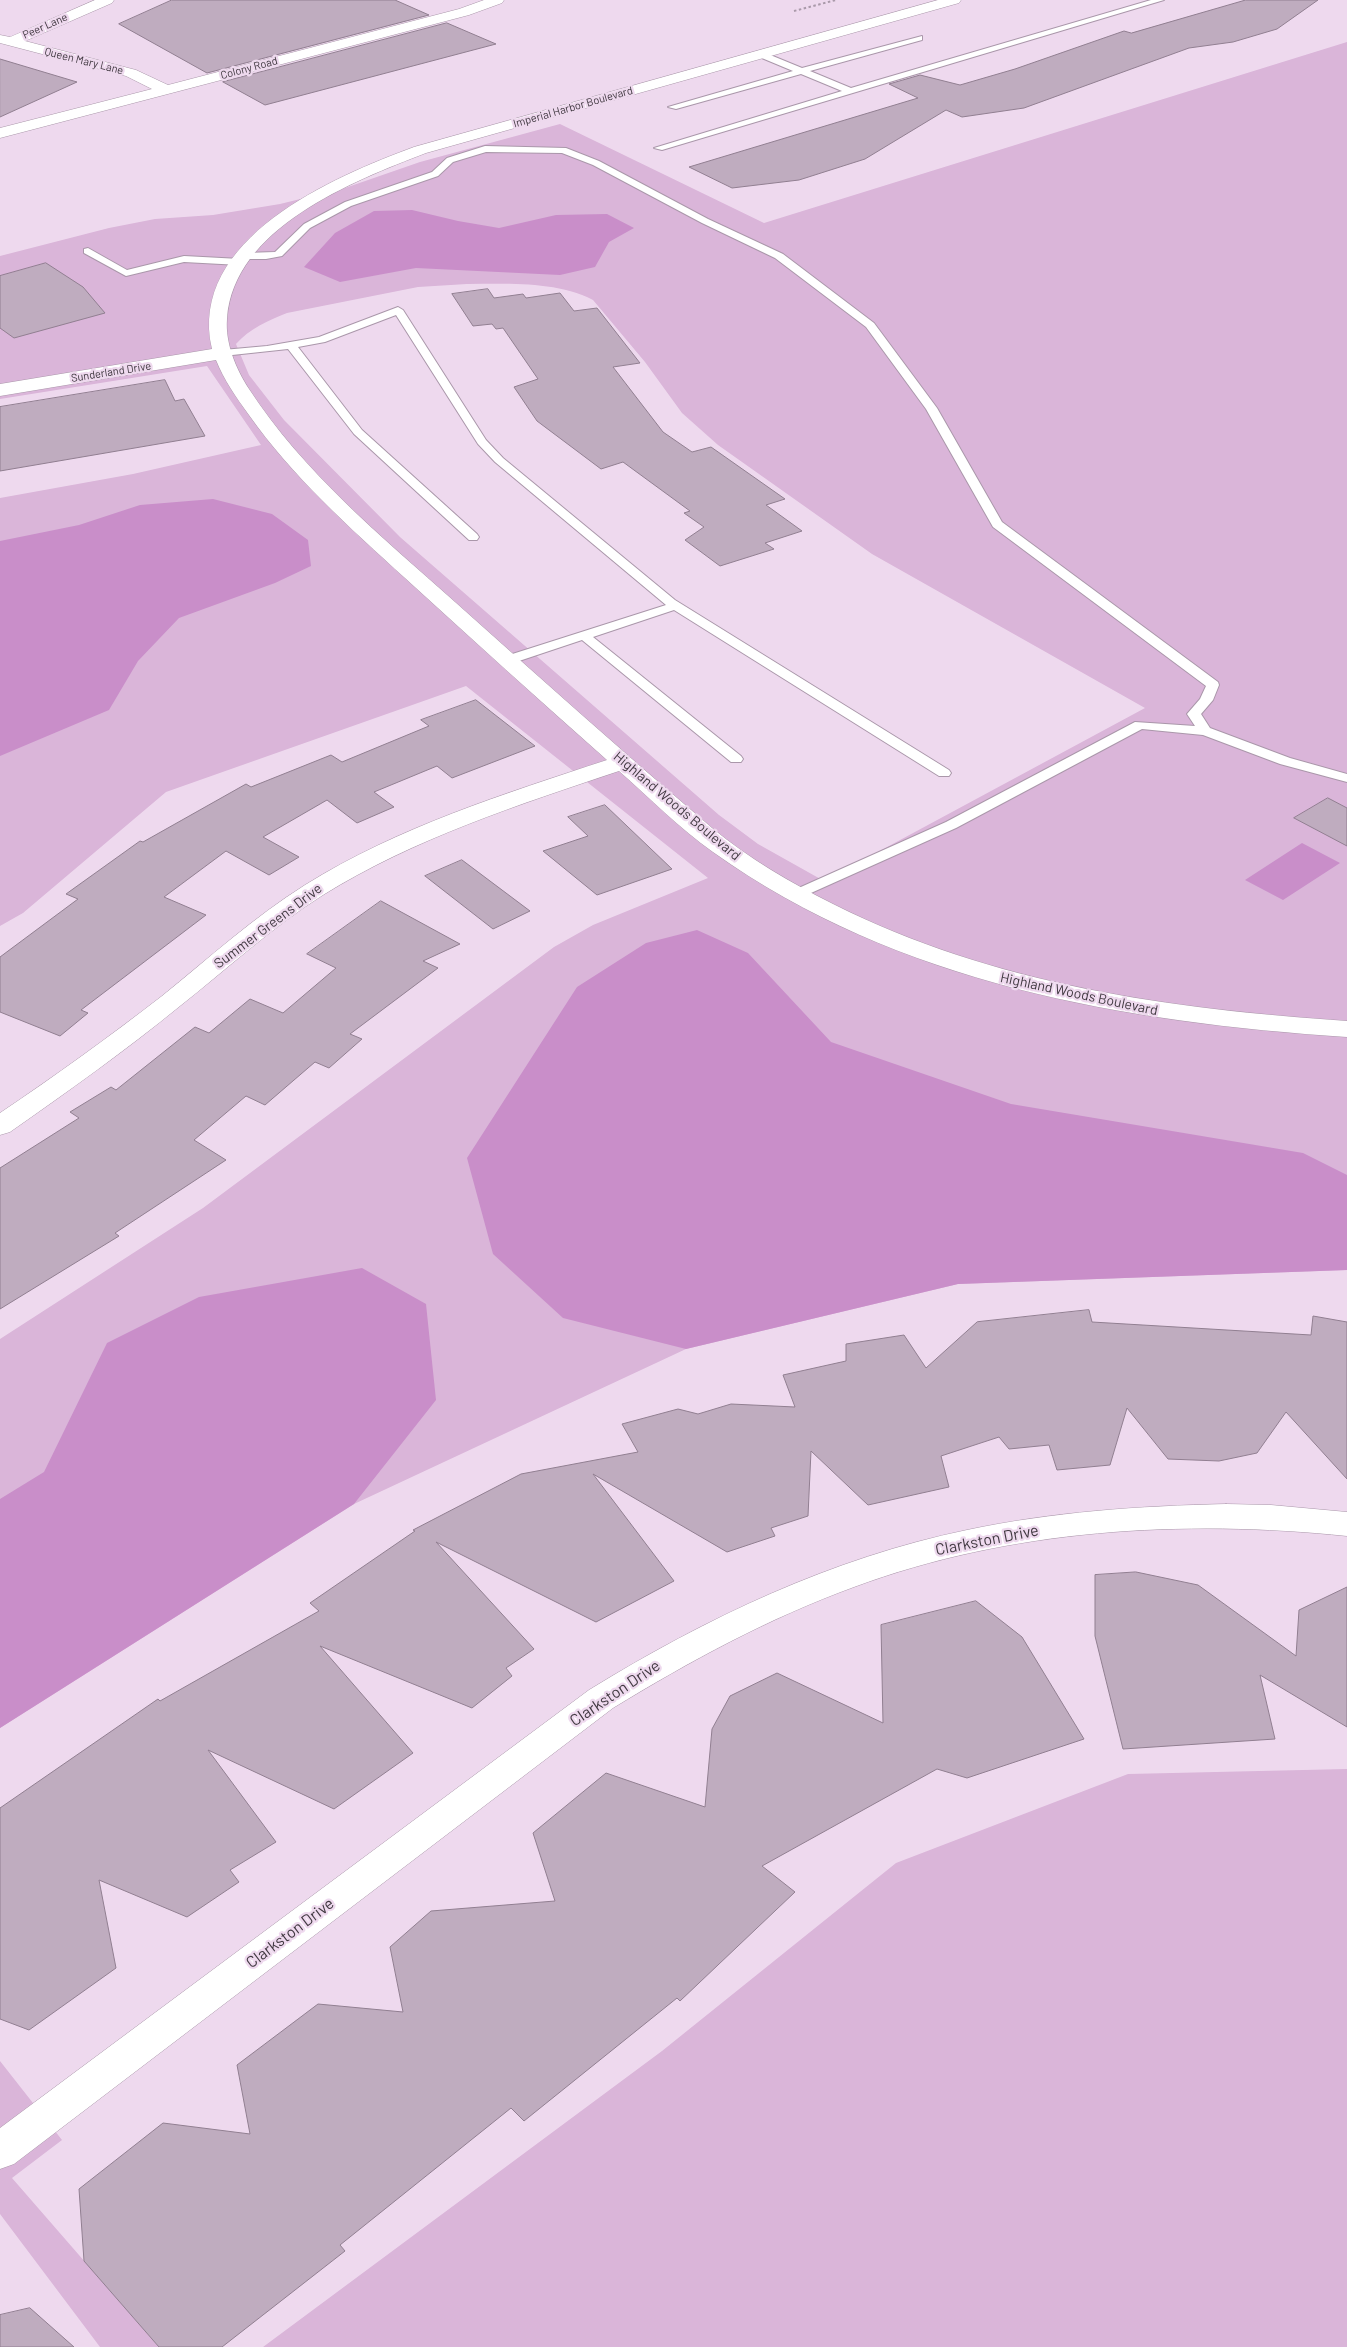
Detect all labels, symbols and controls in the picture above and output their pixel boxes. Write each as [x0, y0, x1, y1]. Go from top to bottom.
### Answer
street label: Peer Lane [20, 10, 70, 42]
street label: Queen Mary Lane [43, 45, 125, 77]
street label: Colony Road [219, 54, 279, 82]
street label: Imperial Harbor Boulevard [512, 84, 634, 130]
street label: Sunderland Drive [70, 359, 152, 385]
street label: Highland Woods Boulevard [610, 748, 744, 864]
street label: Summer Greens Drive [211, 880, 325, 972]
street label: Highland Woods Boulevard [999, 969, 1159, 1019]
street label: Clarkston Drive [934, 1521, 1040, 1559]
street label: Clarkston Drive [566, 1656, 664, 1730]
street label: Clarkston Drive [242, 1894, 338, 1972]

